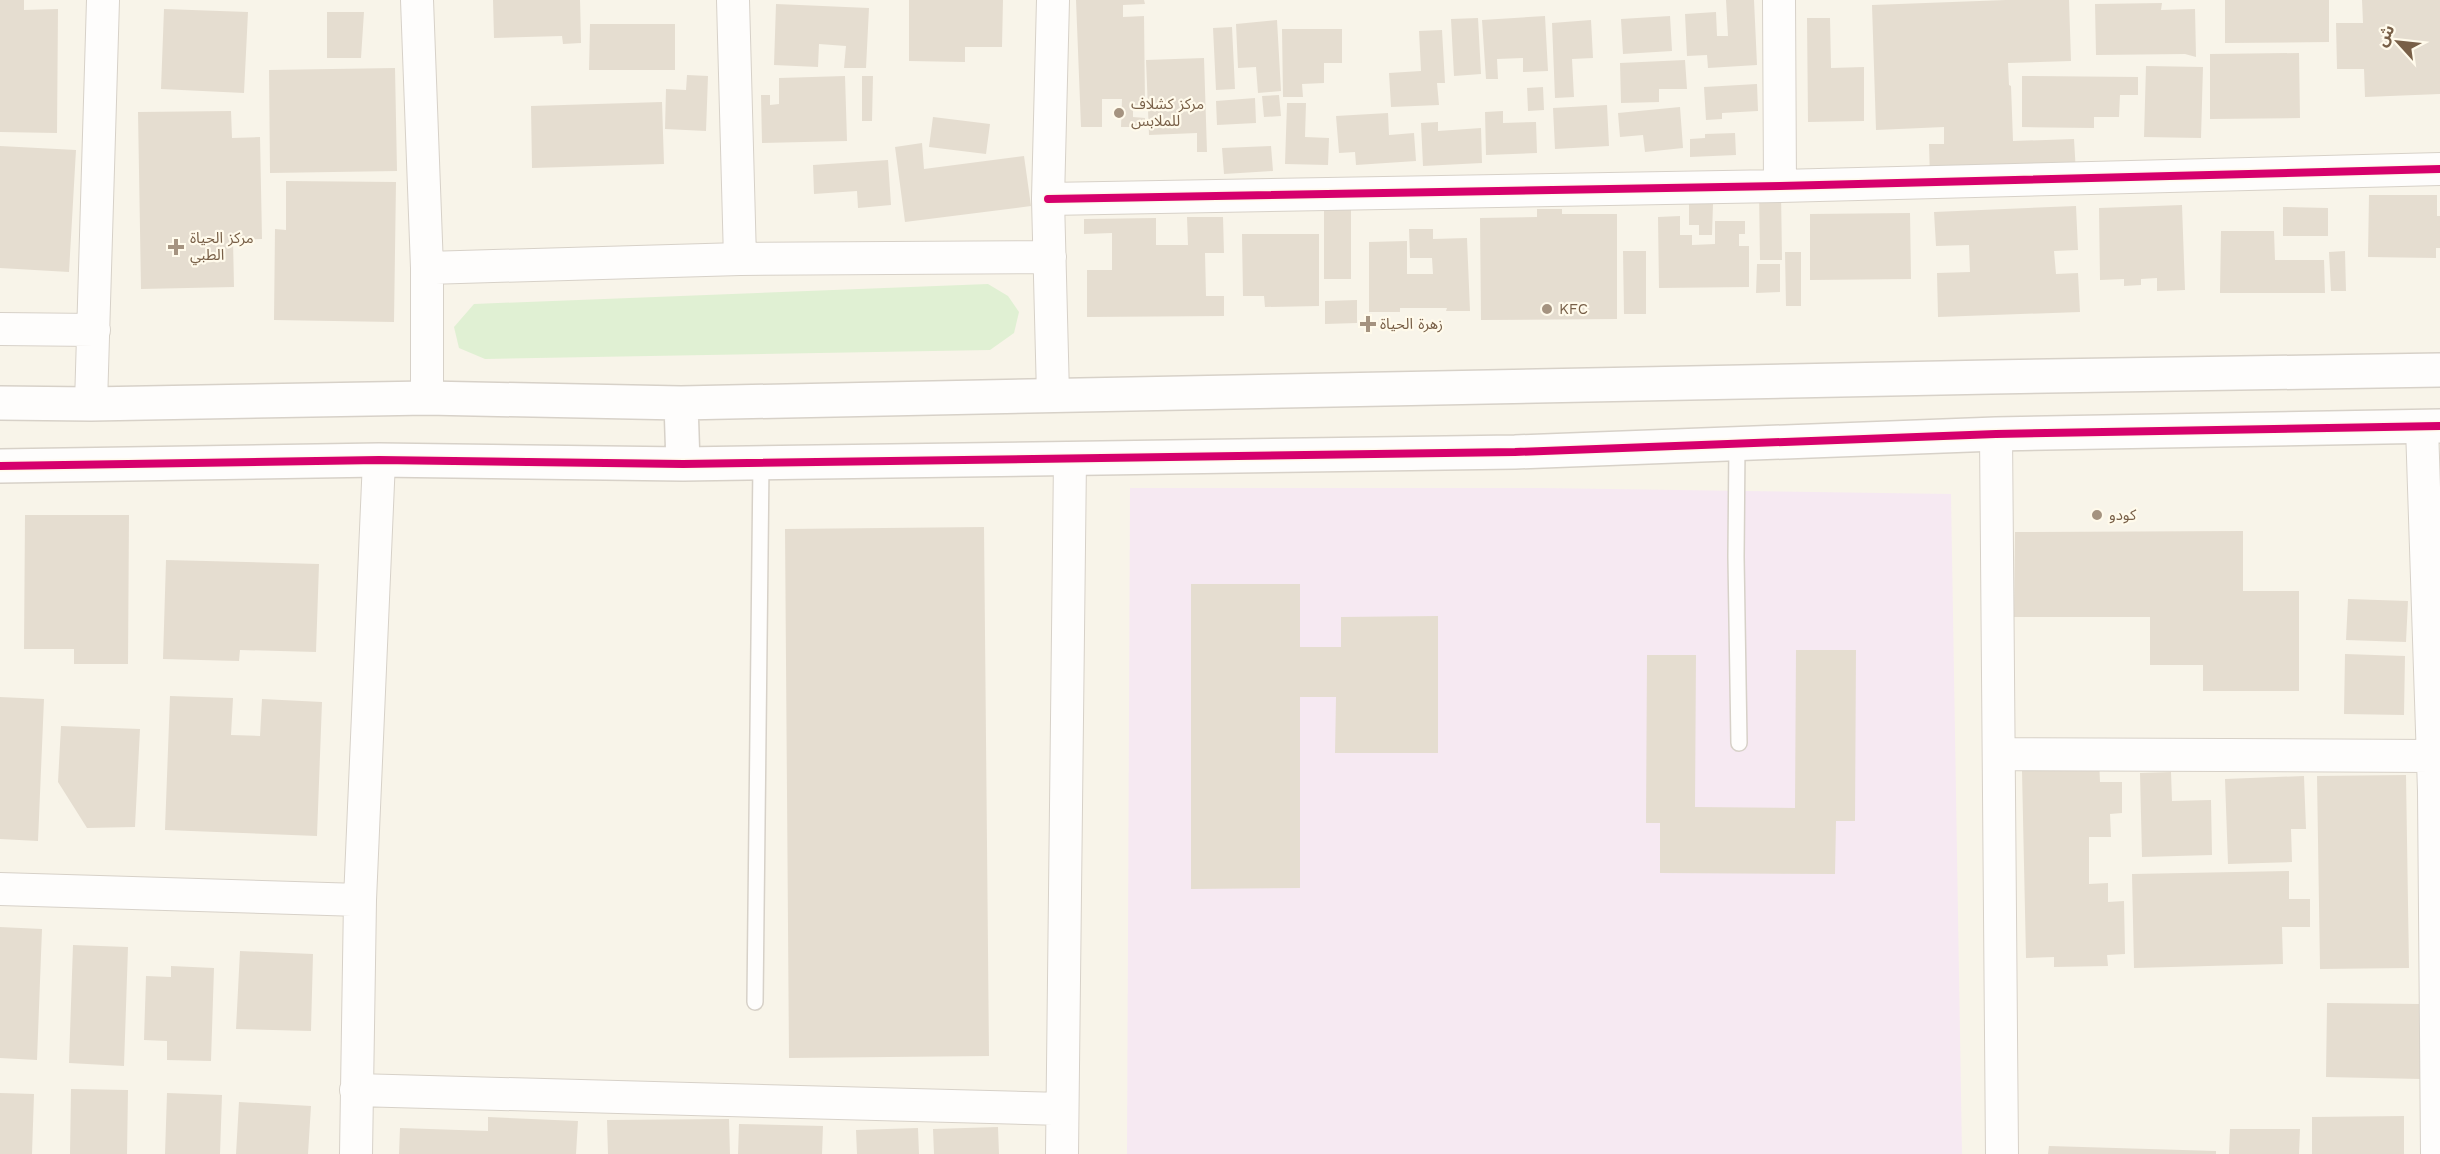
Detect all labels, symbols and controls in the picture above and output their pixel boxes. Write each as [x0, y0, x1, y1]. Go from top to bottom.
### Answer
north arrow [2368, 12, 2428, 72]
text: ش [2372, 21, 2399, 49]
place label: مركز كشلاف للملابس [1131, 95, 1204, 130]
marker: مركز كشلاف للملابس [1112, 106, 1126, 120]
place label: مركز الحياة الطبي [190, 229, 254, 266]
marker: مركز الحياة الطبي [167, 238, 185, 256]
place label: KFC [1559, 300, 1588, 318]
marker: KFC [1540, 302, 1554, 316]
place label: زهرة الحياة [1380, 315, 1443, 333]
marker: زهرة الحياة [1361, 317, 1375, 331]
place label: كودو [2109, 506, 2137, 524]
marker: كودو [2090, 508, 2104, 522]

